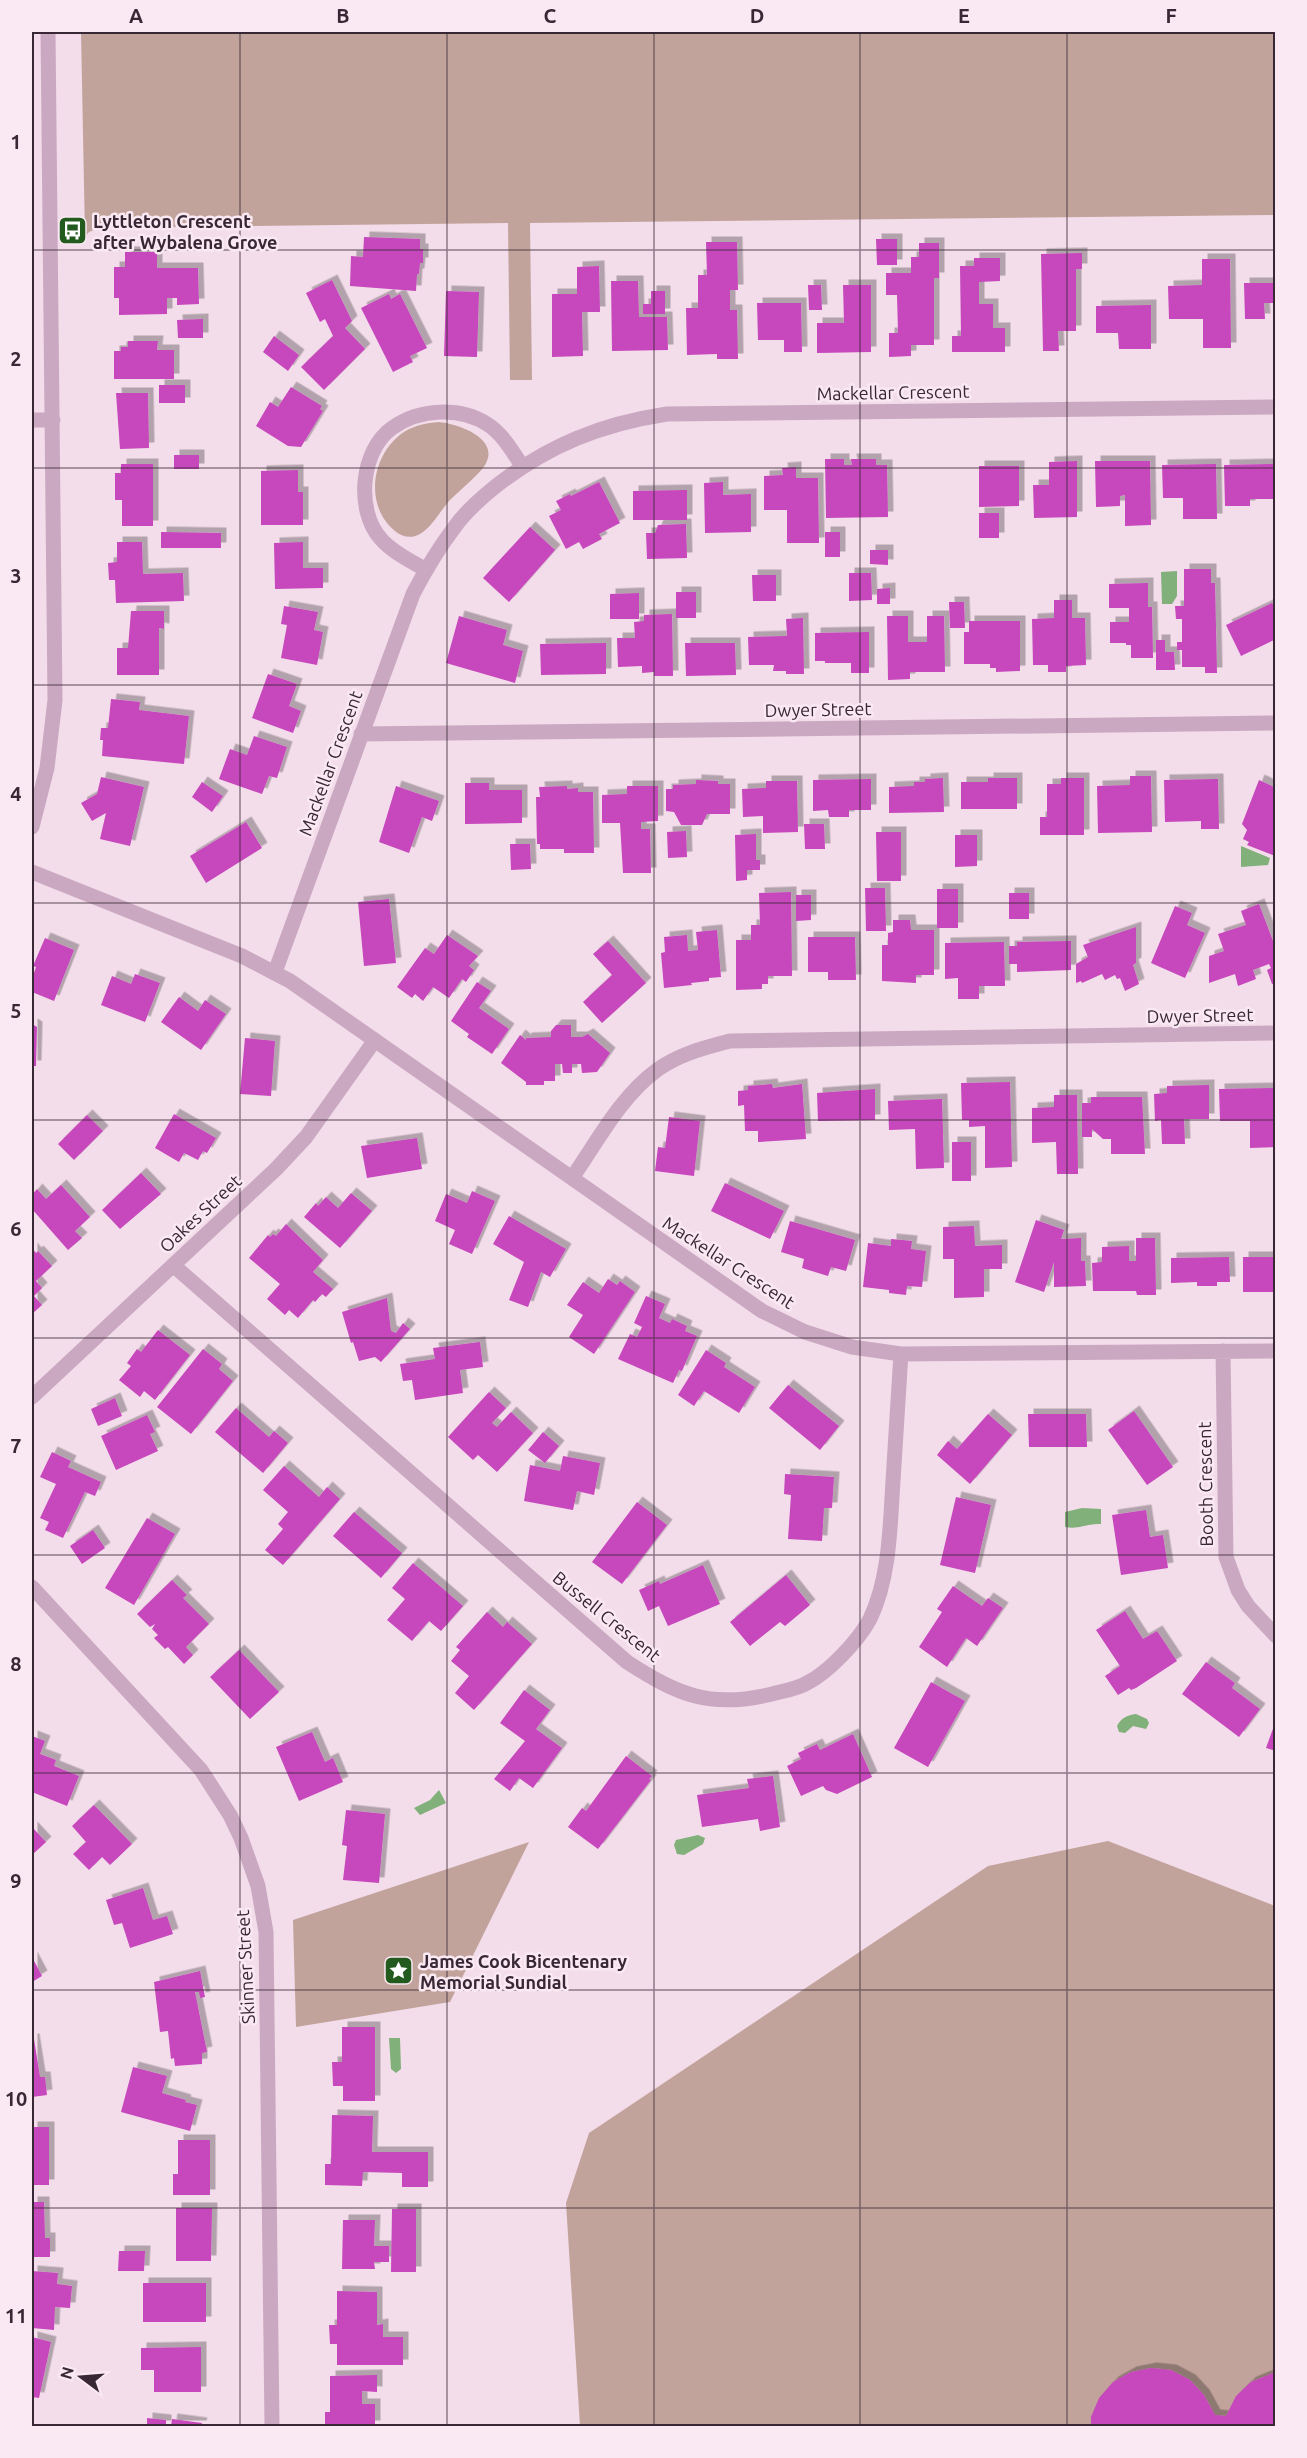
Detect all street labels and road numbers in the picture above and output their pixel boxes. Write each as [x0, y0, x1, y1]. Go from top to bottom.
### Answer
street label: Mackellar Crescent [816, 381, 970, 403]
street label: Mackellar Crescent [294, 688, 366, 838]
street label: Dwyer Street [764, 698, 872, 720]
street label: Dwyer Street [1146, 1004, 1254, 1026]
street label: Oakes Street [155, 1170, 245, 1256]
street label: Mackellar Crescent [659, 1212, 799, 1312]
street label: Booth Crescent [1194, 1421, 1216, 1547]
street label: Bussell Crescent [549, 1567, 665, 1665]
street label: Skinner Street [232, 1909, 258, 2025]

